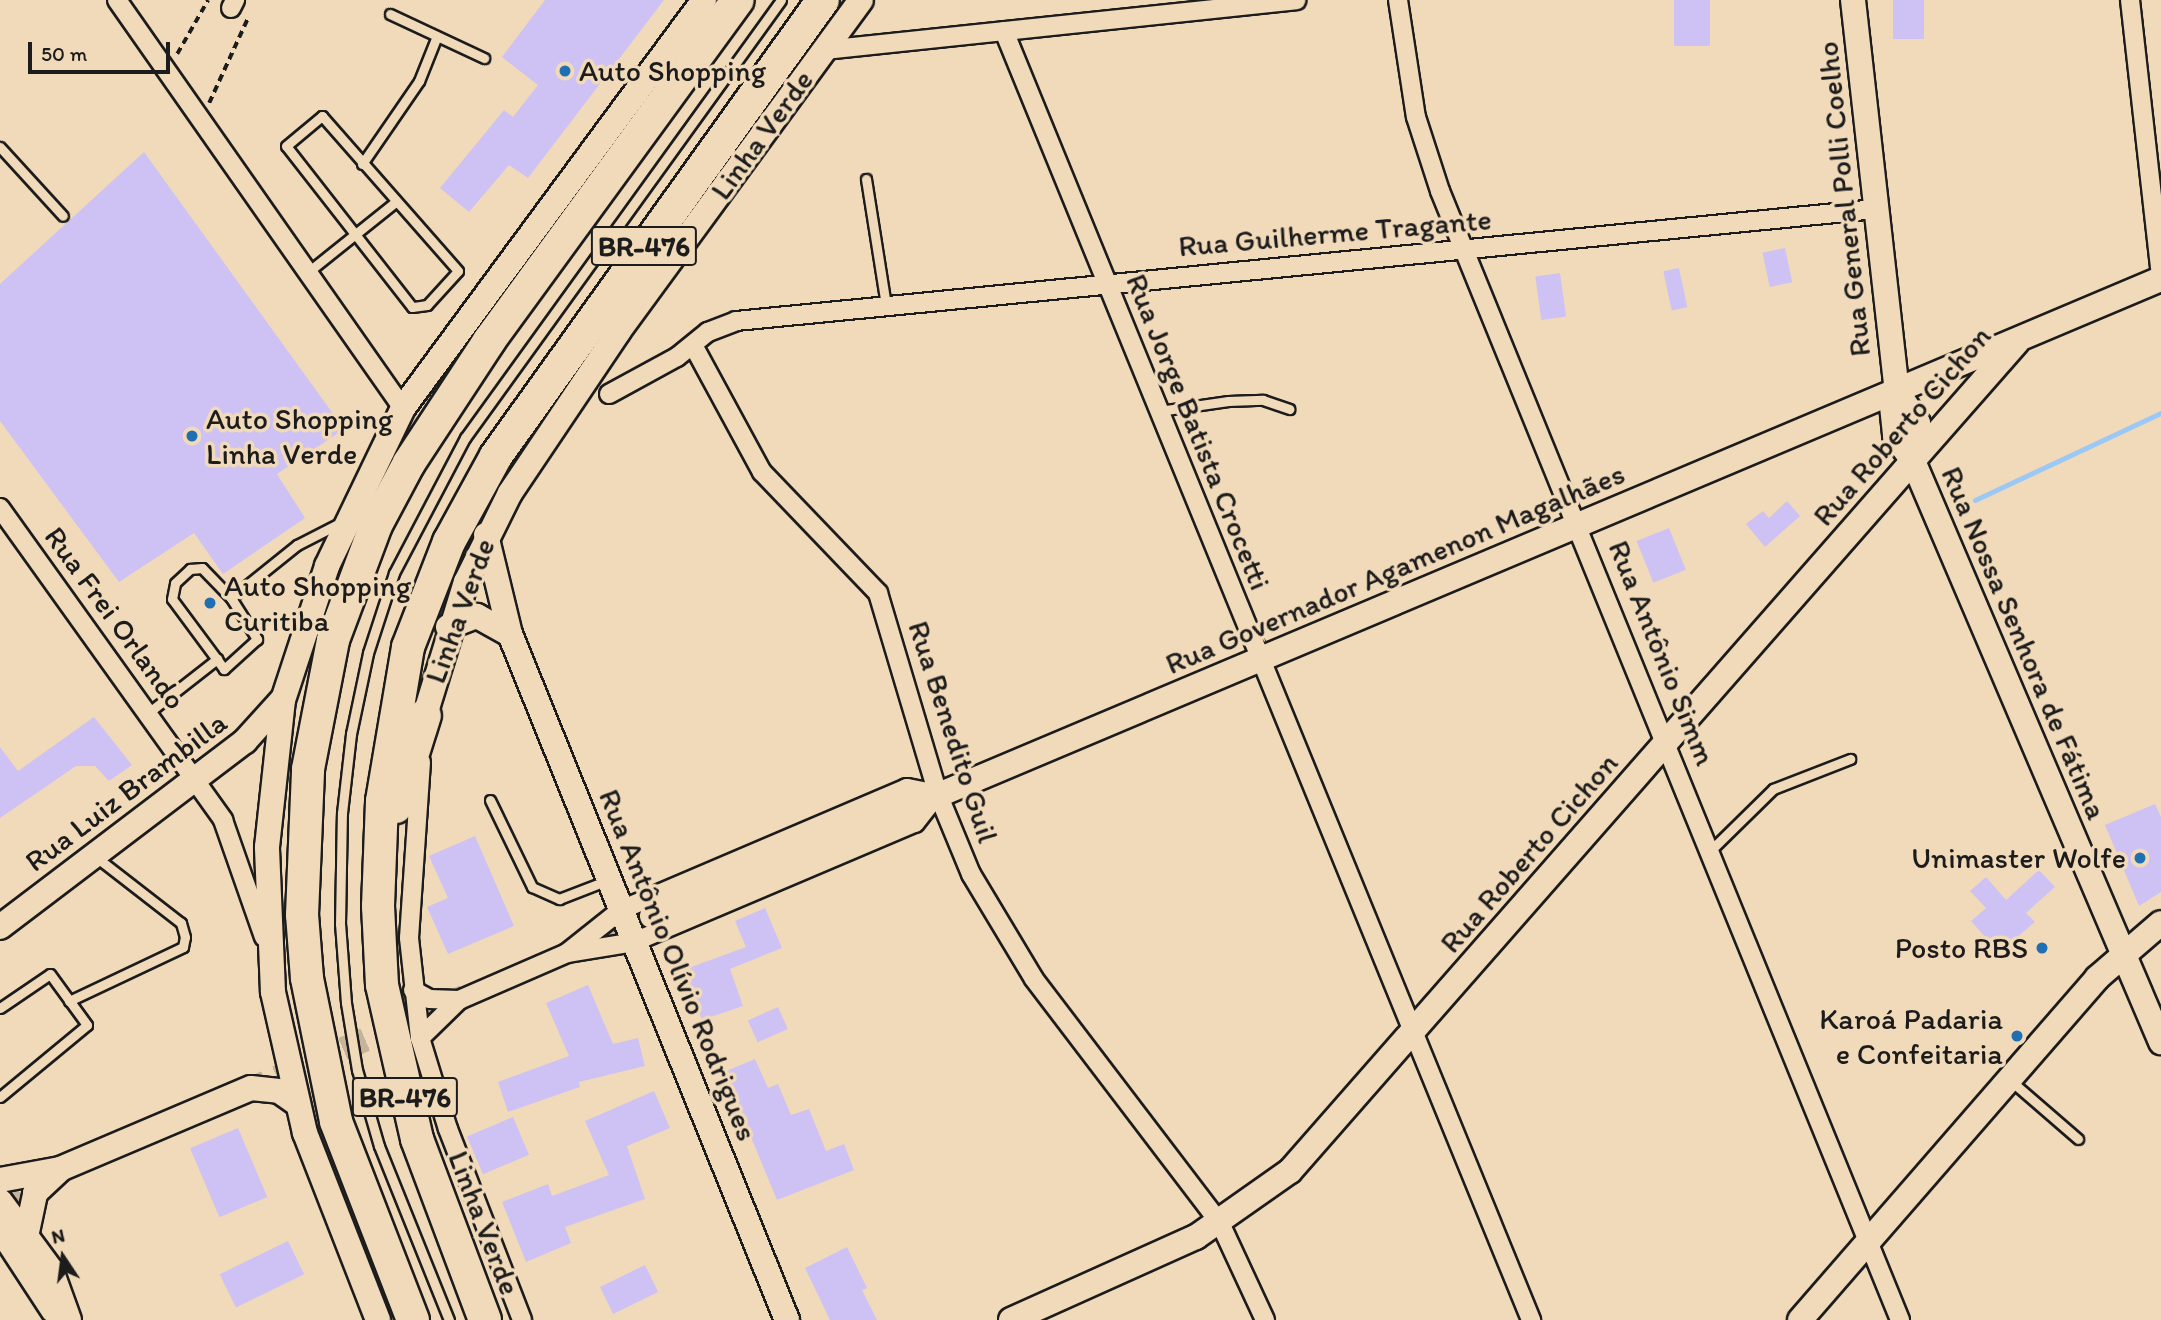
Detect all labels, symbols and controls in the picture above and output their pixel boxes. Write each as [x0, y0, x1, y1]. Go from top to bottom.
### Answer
scale bar [32, 28, 173, 72]
street label: Rua General Polli Coelho [1810, 40, 1878, 358]
text: 50 m [41, 41, 87, 66]
place label: Auto Shopping [579, 53, 767, 89]
marker: Auto Shopping [557, 63, 573, 79]
street label: Linha Verde [703, 64, 821, 206]
street label: Rua Guilherme Tragante [1178, 201, 1492, 265]
road number: BR-476 [590, 222, 698, 270]
street label: Rua Jorge Batista Crocetti [1118, 269, 1278, 595]
street label: Rua Roberto Cichon [1806, 319, 1998, 533]
place label: Auto Shopping Linha Verde [206, 401, 394, 471]
marker: Auto Shopping Linha Verde [184, 428, 200, 444]
street label: Rua Governador Agamenon Magalhães [1160, 456, 1630, 682]
street label: Rua Nossa Senhora de Fátima [1934, 462, 2114, 824]
street label: Rua Frei Orlando [36, 519, 194, 717]
street label: Linha Verde [418, 535, 502, 687]
street label: Rua Antônio Simm [1600, 535, 1724, 771]
place label: Auto Shopping Curitiba [224, 568, 412, 638]
marker: Auto Shopping Curitiba [202, 595, 218, 611]
street label: Rua Benedito Guil [900, 616, 1006, 848]
street label: Rua Luiz Brambilla [18, 704, 234, 880]
street label: Rua Roberto Cichon [1433, 746, 1625, 960]
street label: Rua Antônio Olívio Rodrigues [591, 784, 765, 1146]
place label: Unimaster Wolfe [1911, 840, 2126, 876]
marker: Unimaster Wolfe [2132, 850, 2148, 866]
place label: Posto RBS [1896, 930, 2028, 966]
marker: Posto RBS [2034, 940, 2050, 956]
place label: Karoá Padaria e Confeitaria [1821, 1001, 2003, 1072]
marker: Karoá Padaria e Confeitaria [2009, 1028, 2025, 1044]
road number: BR-476 [351, 1072, 459, 1122]
street label: Linha Verde [440, 1147, 528, 1299]
north arrow [28, 1222, 98, 1292]
text: N [49, 1223, 67, 1249]

